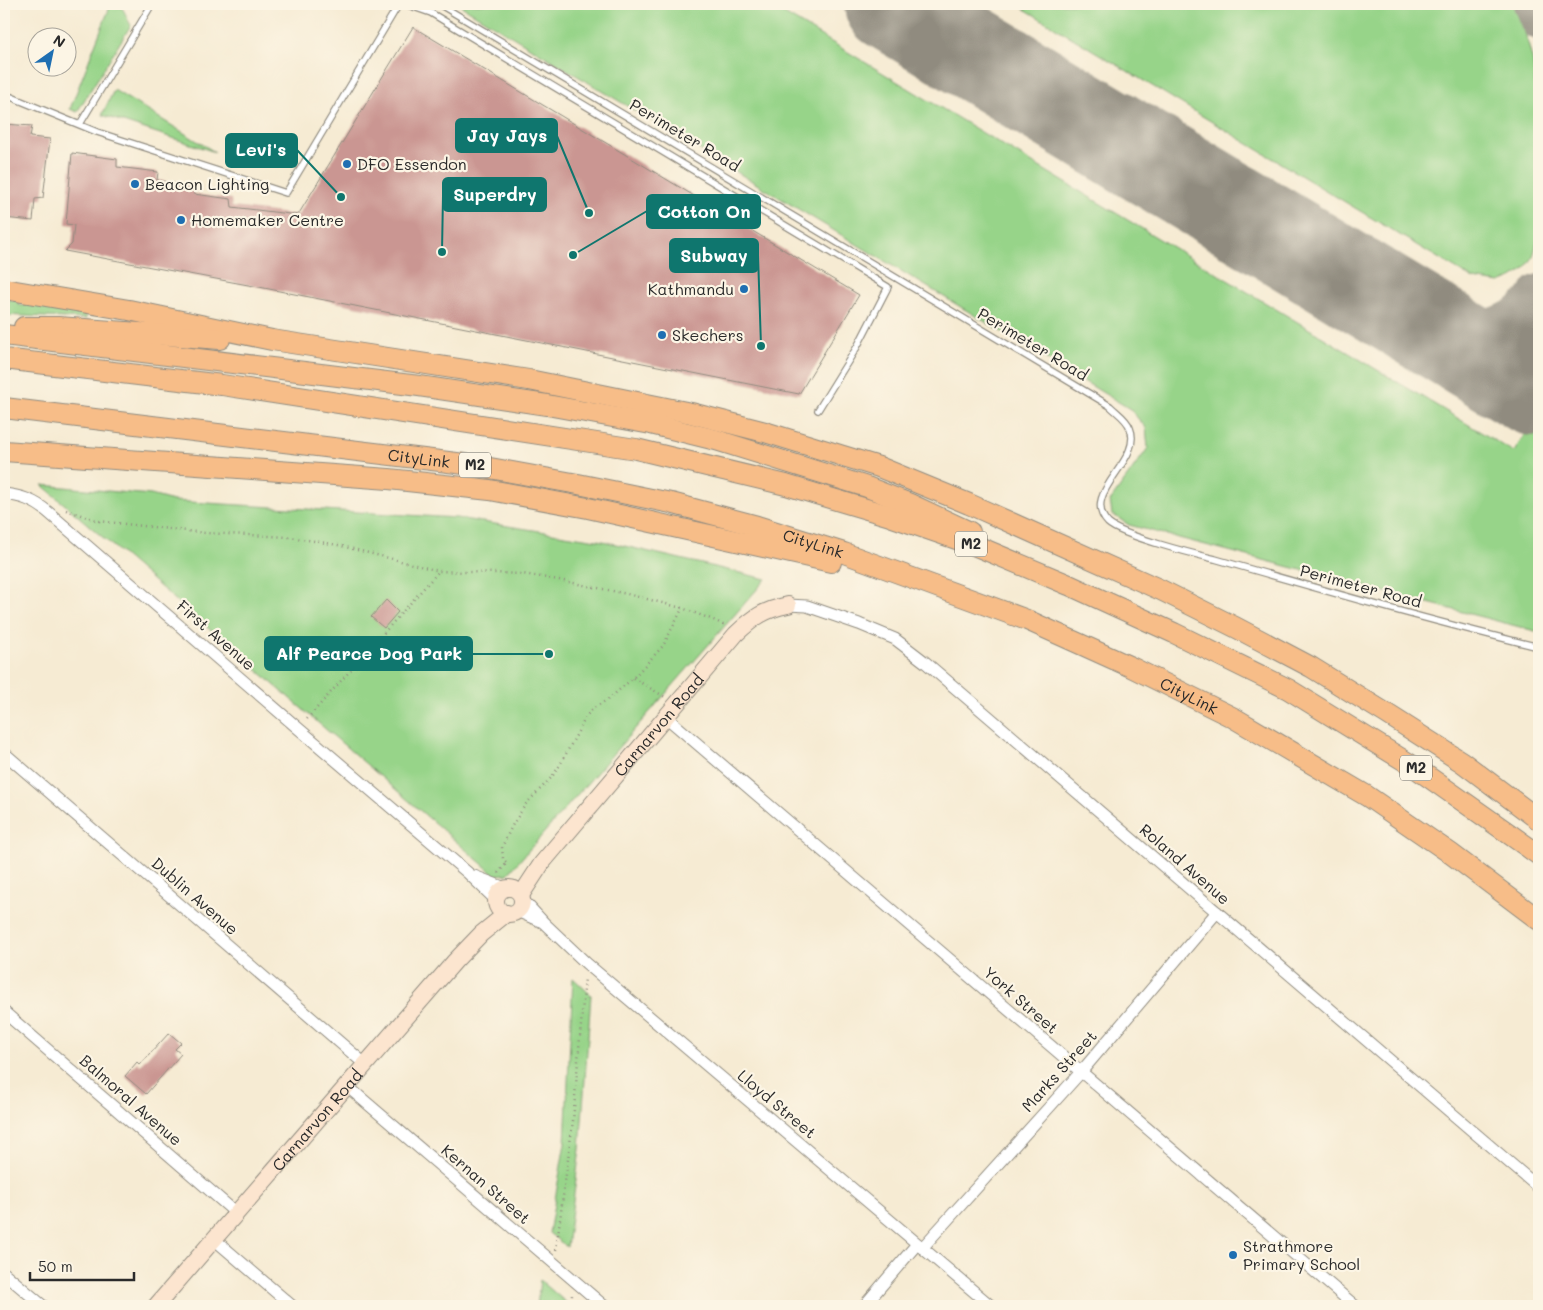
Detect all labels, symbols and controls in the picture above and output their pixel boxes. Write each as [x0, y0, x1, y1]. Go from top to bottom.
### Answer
north arrow [28, 28, 78, 78]
text: N [50, 30, 69, 52]
street label: Perimeter Road [626, 93, 744, 176]
callout: Jay Jays [456, 119, 557, 152]
text: Jay Jays [467, 123, 547, 147]
callout: Levi's [226, 134, 297, 167]
text: Levi's [236, 137, 286, 161]
place label: DFO Essendon [357, 153, 467, 174]
marker: DFO Essendon [341, 158, 353, 170]
place label: Beacon Lighting [145, 173, 269, 194]
marker: Beacon Lighting [129, 178, 141, 190]
callout: Superdry [443, 178, 546, 211]
text: Superdry [453, 182, 537, 206]
callout: Cotton On [647, 195, 760, 228]
text: Cotton On [658, 199, 750, 223]
place label: Homemaker Centre [191, 209, 344, 230]
marker: Homemaker Centre [175, 214, 187, 226]
callout: Subway [670, 239, 758, 272]
text: Subway [680, 243, 748, 267]
place label: Kathmandu [648, 278, 734, 299]
marker: Kathmandu [738, 283, 750, 295]
street label: Perimeter Road [974, 302, 1092, 385]
place label: Skechers [672, 324, 744, 345]
marker: Skechers [656, 329, 668, 341]
street label: CityLink [387, 444, 451, 472]
road number: M2 [459, 452, 491, 478]
street label: CityLink [780, 524, 846, 562]
road number: M2 [955, 532, 987, 556]
street label: Perimeter Road [1298, 559, 1424, 612]
street label: First Avenue [173, 595, 260, 674]
callout: Alf Pearce Dog Park [265, 637, 472, 670]
text: Alf Pearce Dog Park [276, 641, 462, 665]
street label: Carnarvon Road [609, 669, 708, 780]
street label: CityLink [1157, 672, 1222, 719]
road number: M2 [1400, 756, 1432, 780]
street label: Roland Avenue [1136, 819, 1235, 909]
street label: Dublin Avenue [148, 852, 243, 939]
street label: York Street [980, 961, 1063, 1038]
street label: Marks Street [1016, 1025, 1101, 1116]
street label: Balmoral Avenue [76, 1049, 187, 1150]
street label: Carnarvon Road [267, 1064, 367, 1175]
street label: Lloyd Street [734, 1065, 821, 1143]
street label: Kernan Street [437, 1139, 535, 1228]
place label: Strathmore Primary School [1243, 1235, 1360, 1274]
marker: Strathmore Primary School [1227, 1249, 1239, 1261]
scale bar [30, 1250, 134, 1282]
text: 50 m [38, 1256, 73, 1276]

